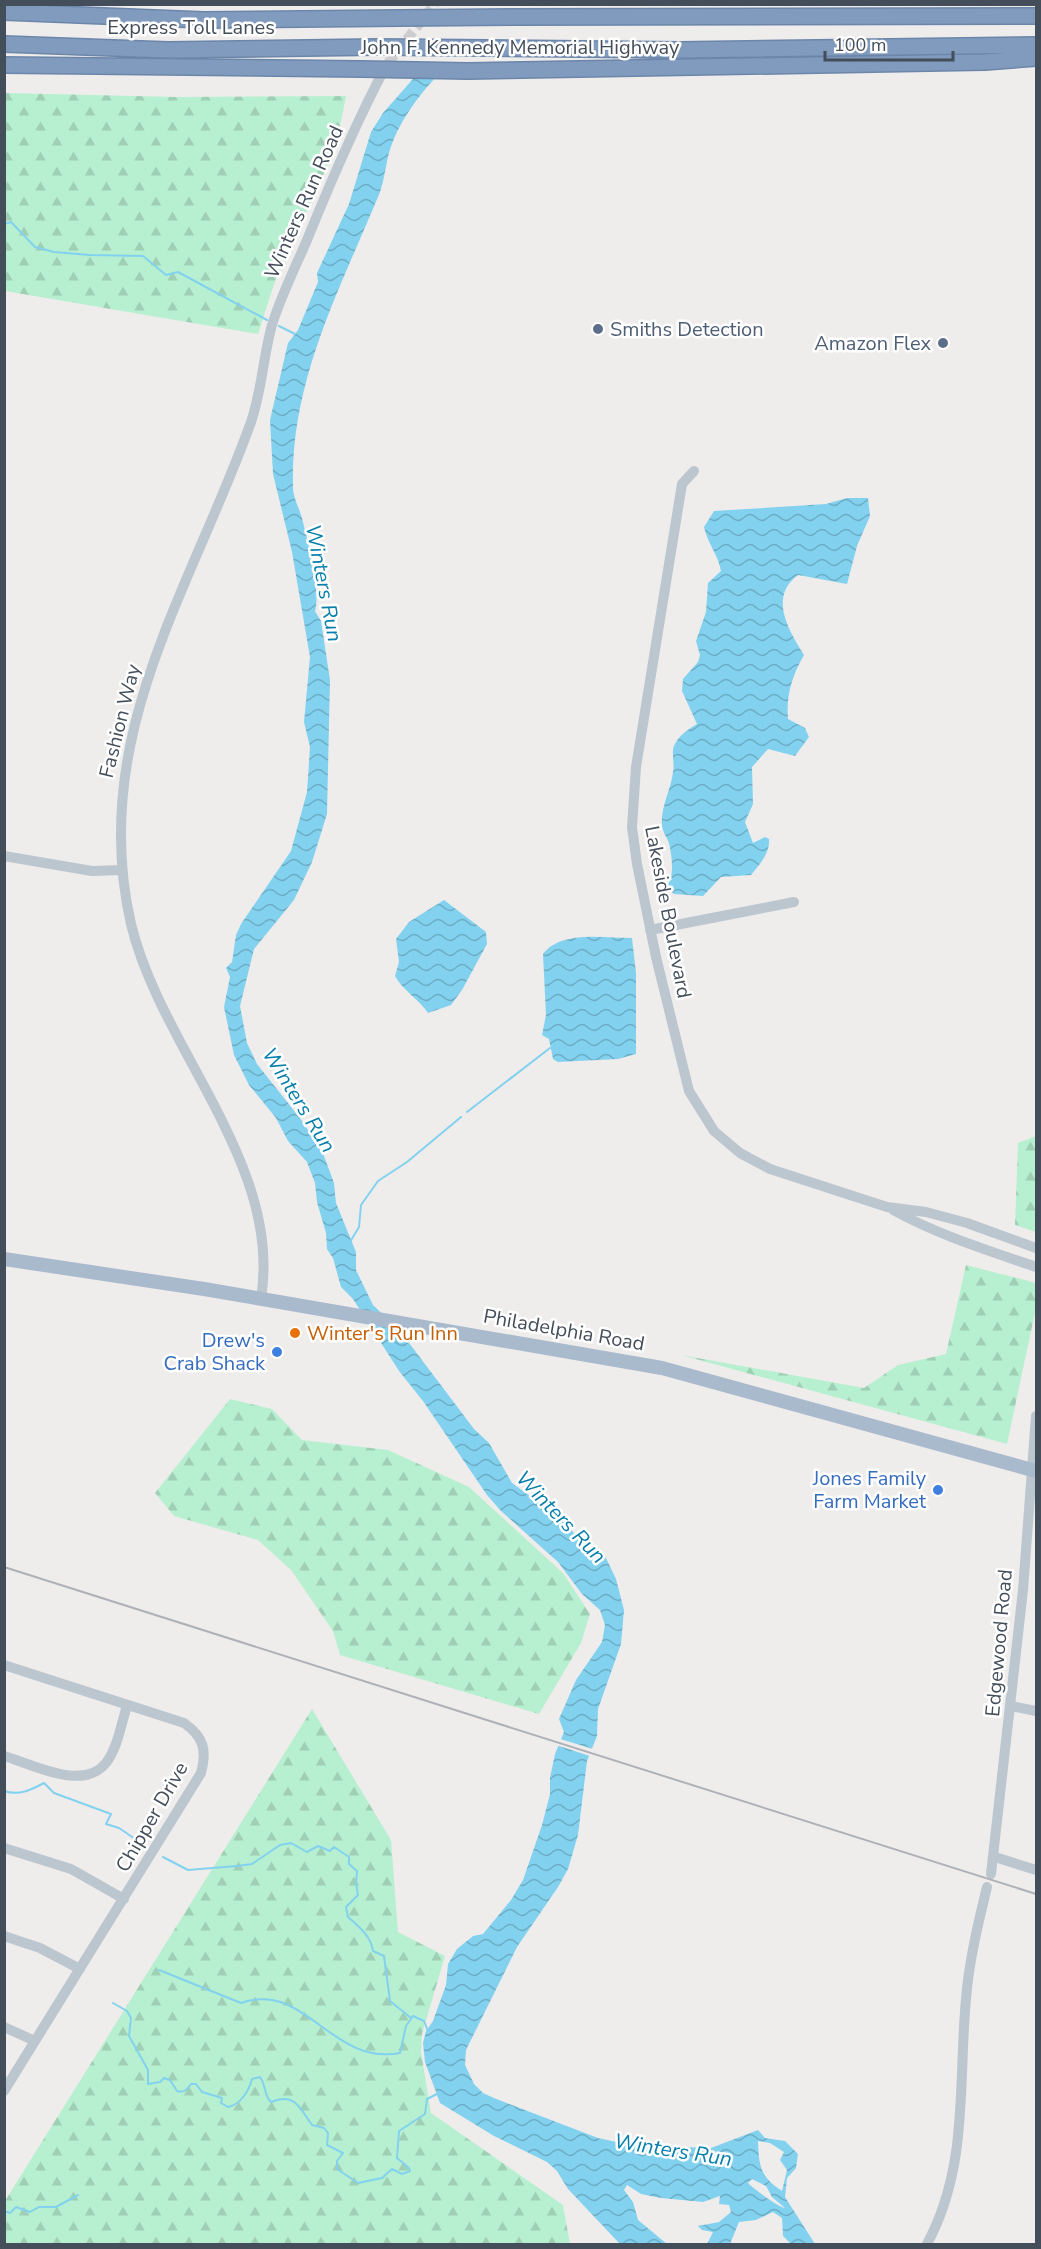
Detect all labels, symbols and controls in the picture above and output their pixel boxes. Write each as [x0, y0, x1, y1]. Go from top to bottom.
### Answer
street label: Express Toll Lanes [107, 14, 275, 41]
scale bar [825, 24, 952, 62]
text: 100 m [834, 33, 886, 57]
street label: John F. Kennedy Memorial Highway [360, 34, 680, 61]
street label: Winters Run Road [258, 121, 350, 283]
place label: Smiths Detection [610, 316, 764, 343]
marker: Smiths Detection [591, 322, 605, 336]
place label: Amazon Flex [814, 330, 931, 357]
marker: Amazon Flex [936, 336, 950, 350]
water label: Winters Run [299, 522, 349, 644]
street label: Fashion Way [93, 661, 147, 781]
street label: Lakeside Boulevard [638, 823, 698, 1001]
water label: Winters Run [256, 1042, 342, 1158]
street label: Philadelphia Road [481, 1303, 647, 1357]
place label: Winter's Run Inn [307, 1320, 458, 1347]
marker: Winter's Run Inn [288, 1326, 302, 1340]
place label: Drew's Crab Shack [164, 1327, 266, 1377]
marker: Drew's Crab Shack [270, 1345, 284, 1359]
water label: Winters Run [510, 1464, 612, 1570]
place label: Jones Family Farm Market [812, 1465, 927, 1515]
marker: Jones Family Farm Market [931, 1483, 945, 1497]
street label: Edgewood Road [979, 1568, 1019, 1718]
street label: Chipper Drive [110, 1757, 194, 1877]
water label: Winters Run [612, 2127, 734, 2173]

